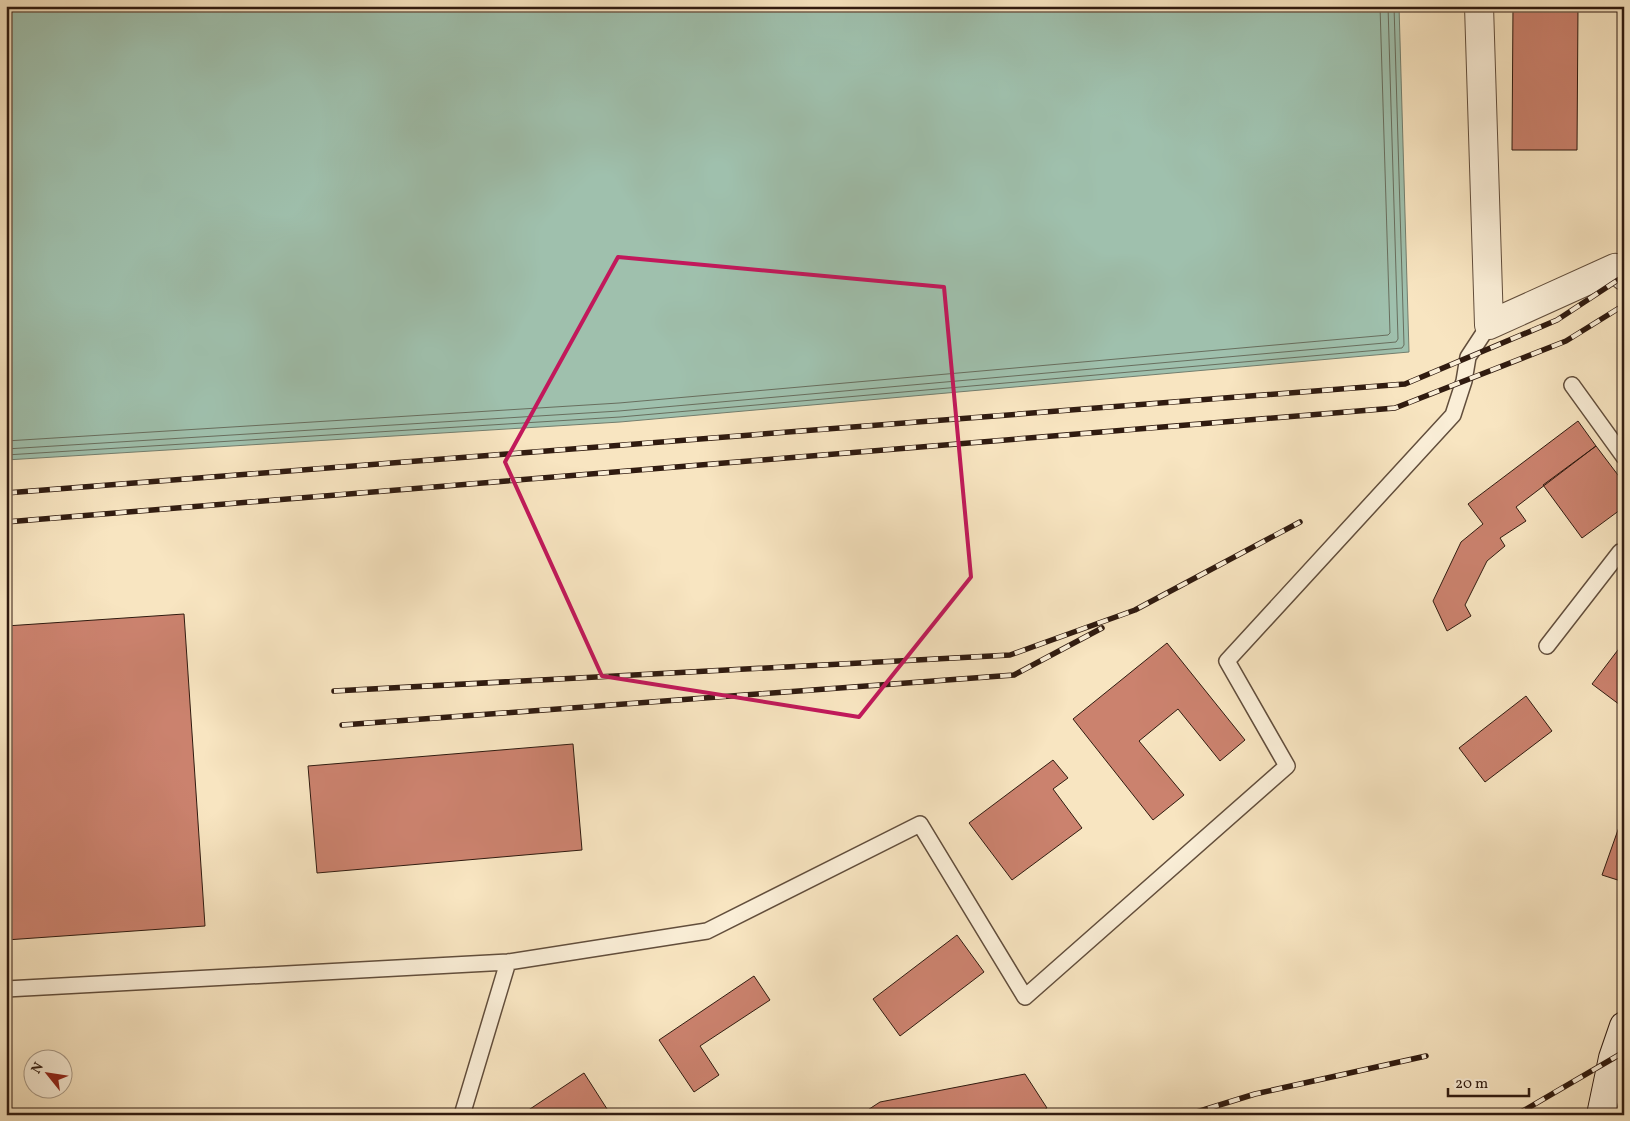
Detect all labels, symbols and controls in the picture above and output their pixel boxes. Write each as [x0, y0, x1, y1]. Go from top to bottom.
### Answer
north arrow [22, 1048, 72, 1098]
text: N [27, 1059, 49, 1077]
scale bar [1448, 1066, 1529, 1098]
text: 20 m [1455, 1074, 1488, 1095]

